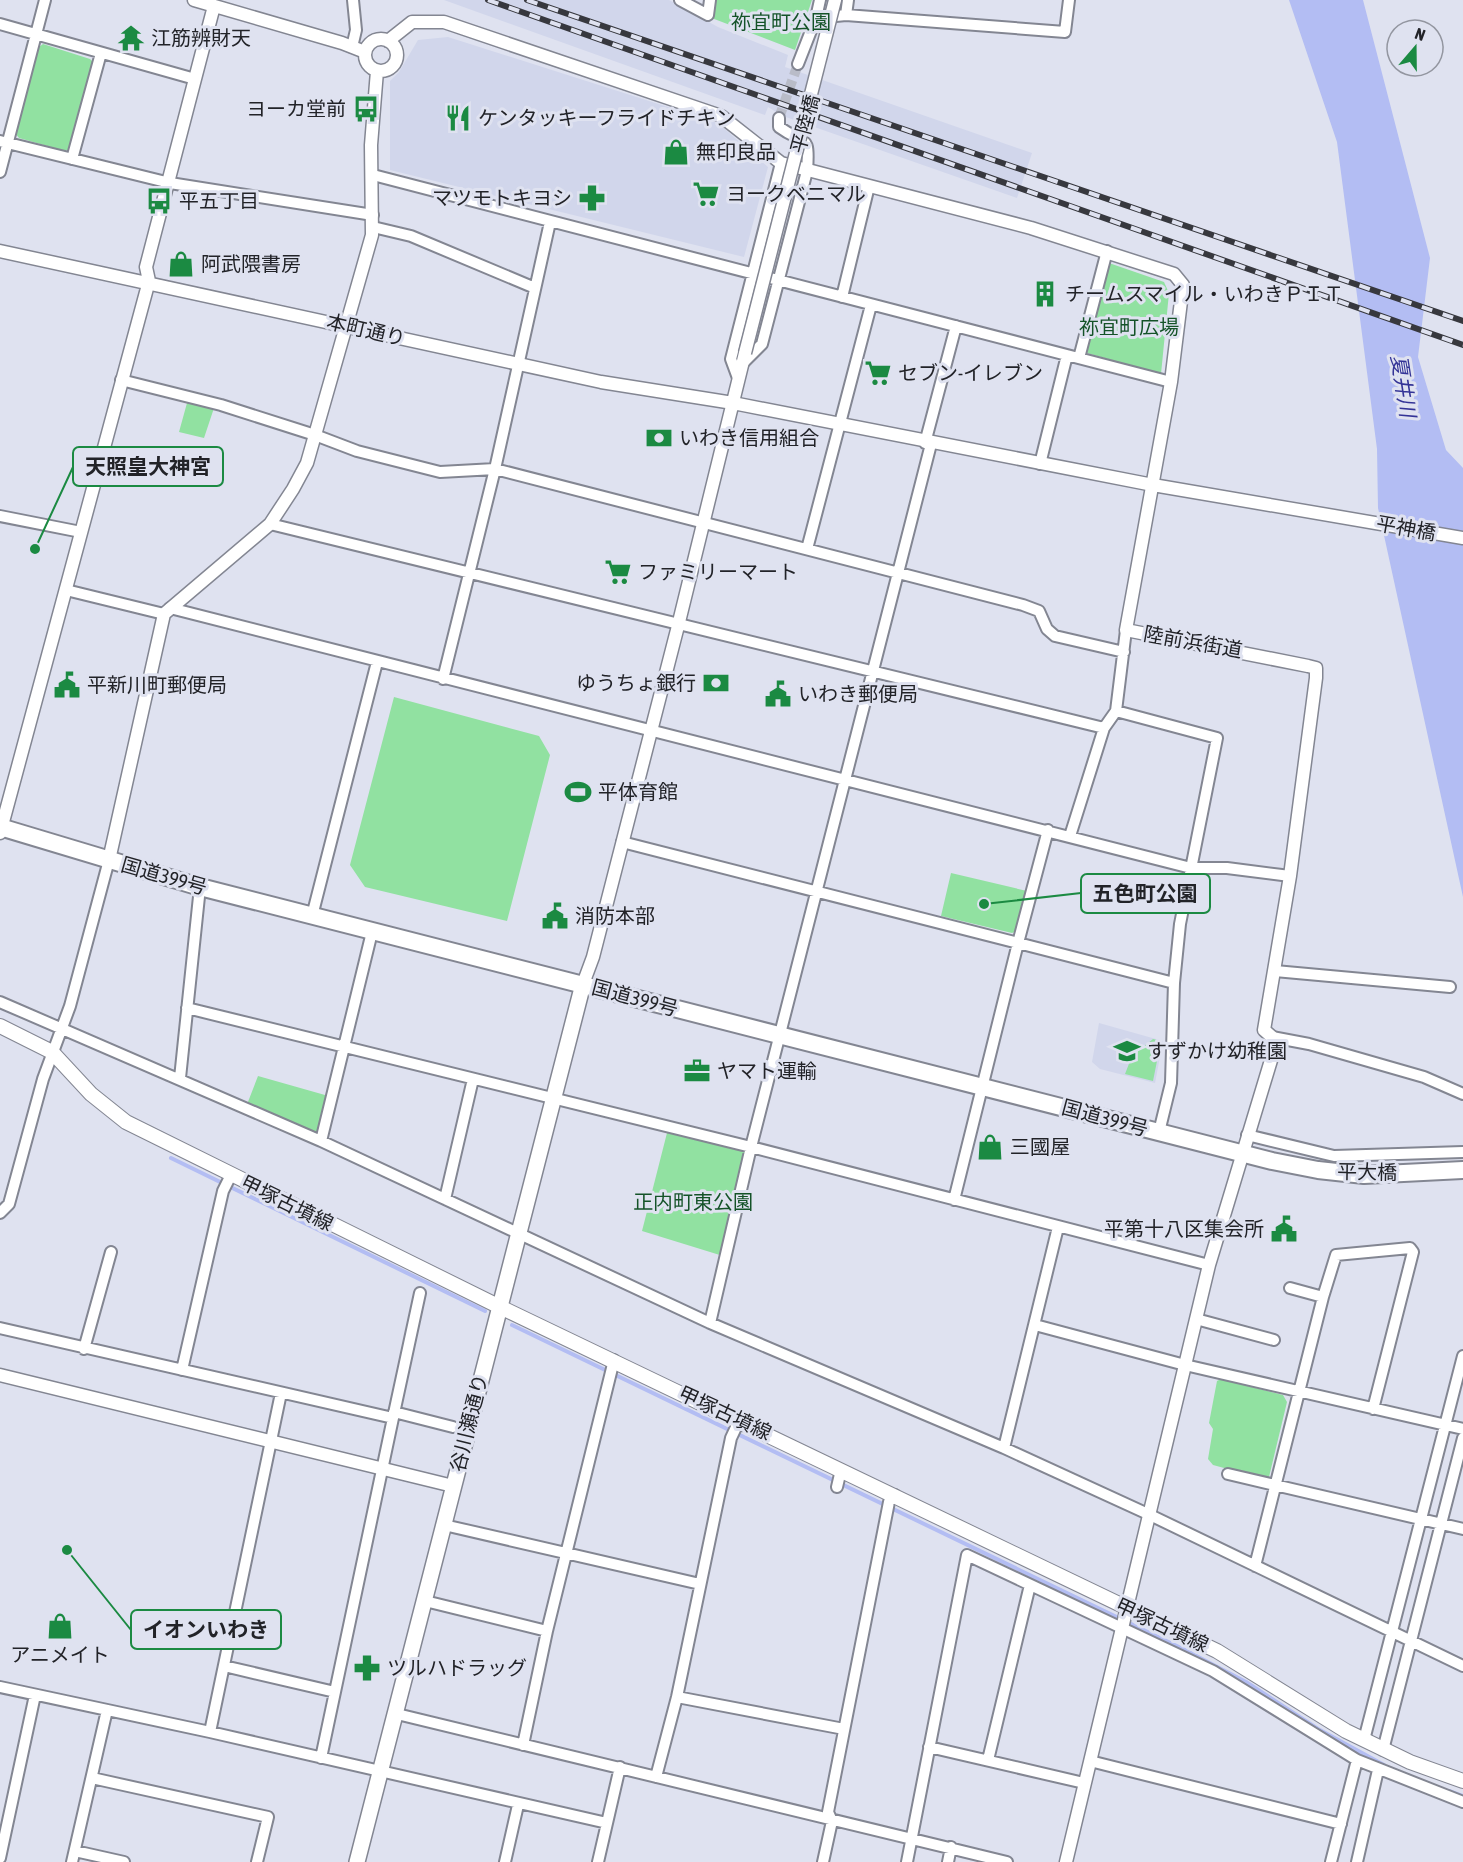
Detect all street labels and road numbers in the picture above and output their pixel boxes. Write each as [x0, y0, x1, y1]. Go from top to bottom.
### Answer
street label: 平陸橋 [786, 92, 823, 156]
street label: 本町通り [325, 309, 408, 350]
street label: 平神橋 [1375, 511, 1438, 544]
street label: 陸前浜街道 [1142, 621, 1244, 662]
street label: 国道399号 [119, 852, 210, 899]
street label: 国道399号 [590, 975, 681, 1020]
street label: 国道399号 [1060, 1095, 1151, 1140]
street label: 平大橋 [1337, 1159, 1397, 1184]
street label: 甲塚古墳線 [237, 1170, 337, 1235]
street label: 谷川瀬通り [445, 1372, 492, 1474]
street label: 甲塚古墳線 [675, 1381, 775, 1444]
street label: 甲塚古墳線 [1112, 1593, 1212, 1656]

